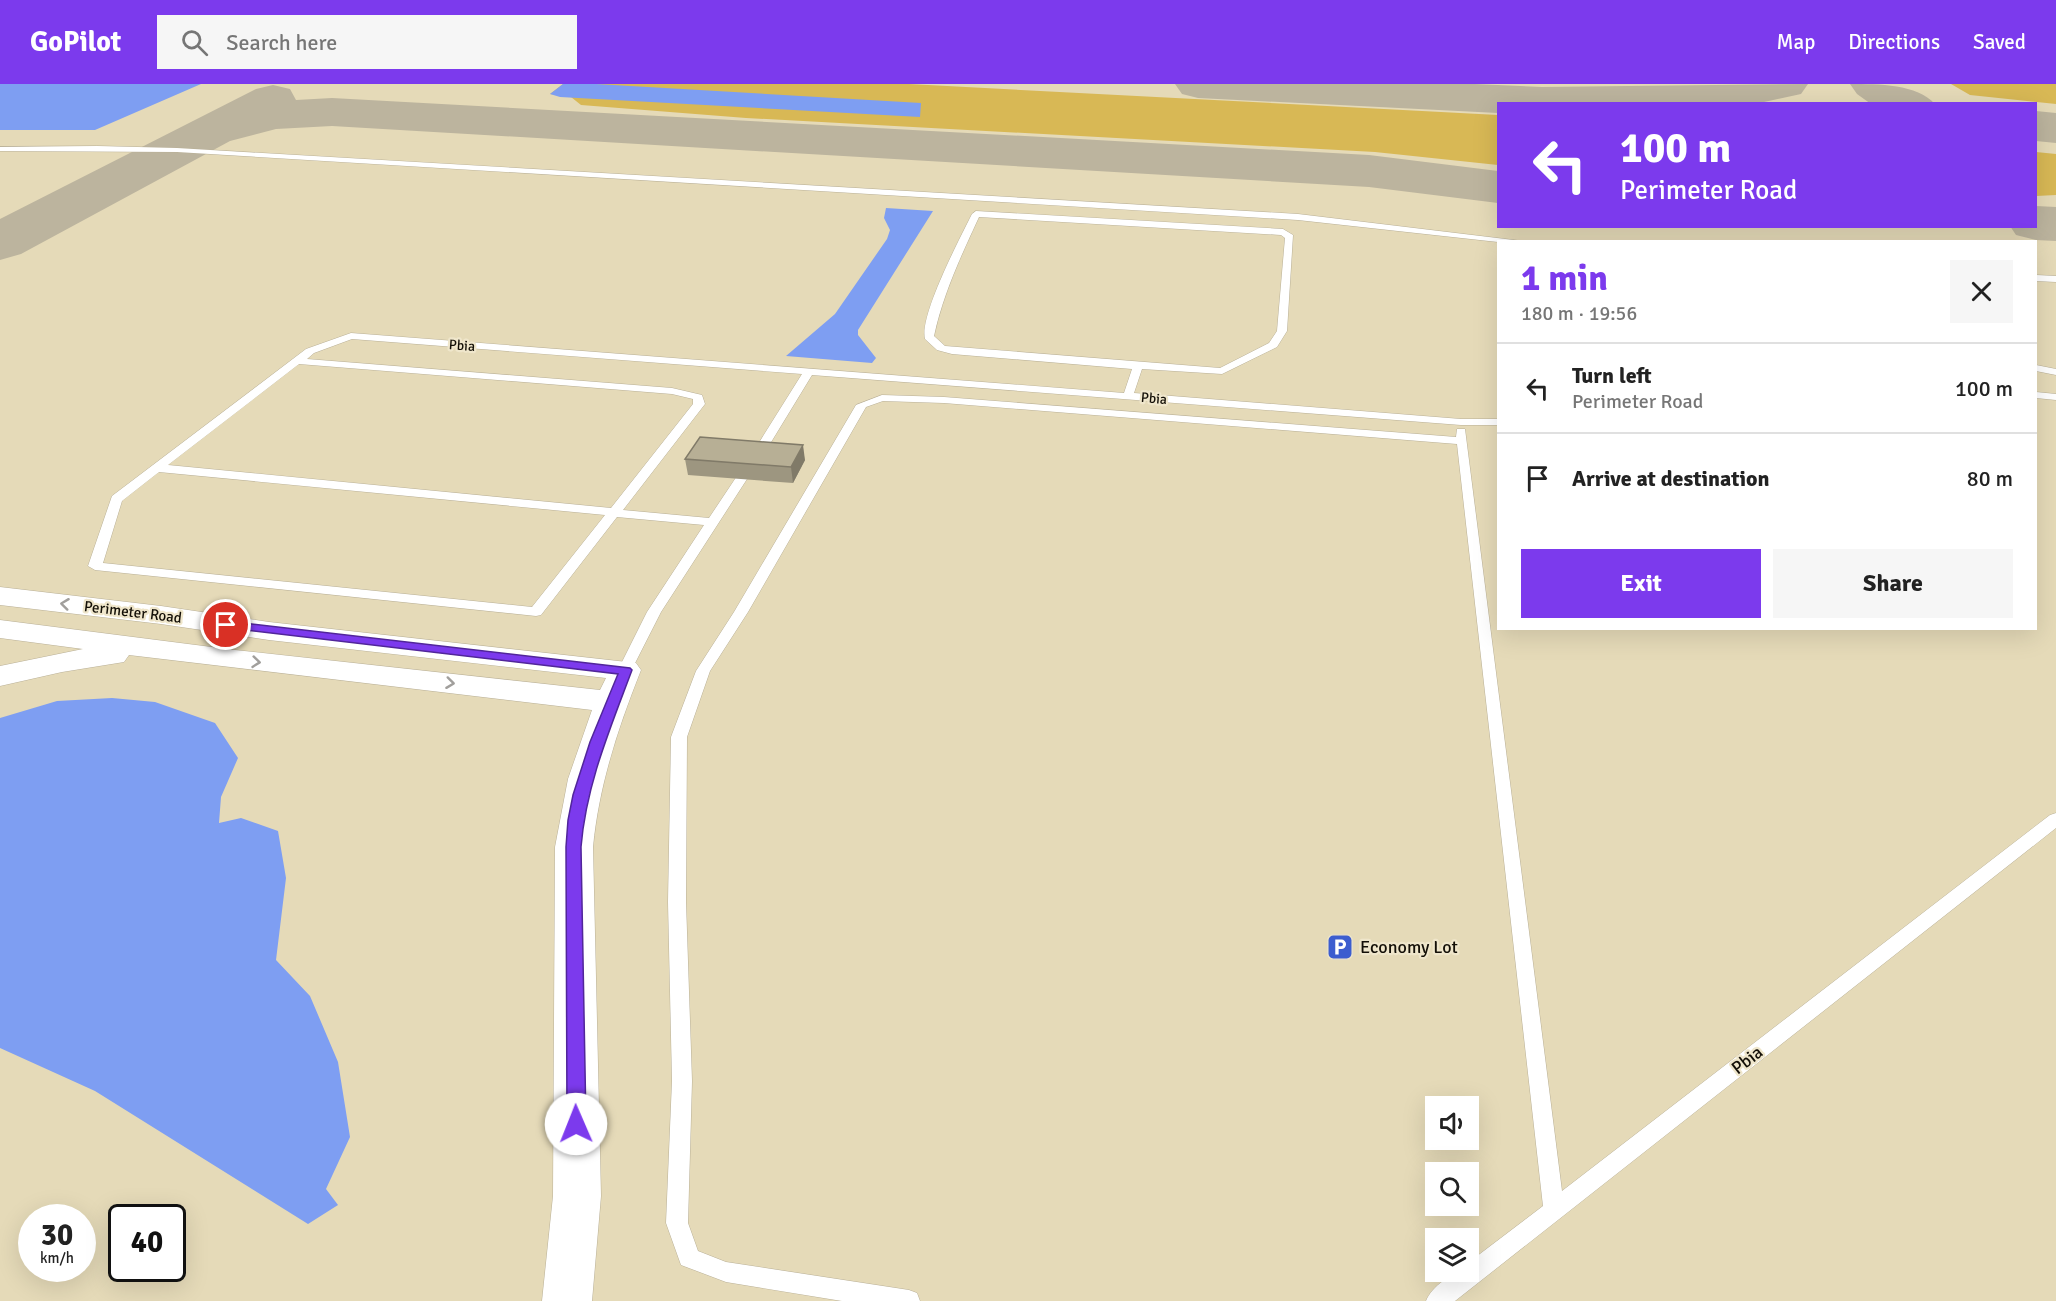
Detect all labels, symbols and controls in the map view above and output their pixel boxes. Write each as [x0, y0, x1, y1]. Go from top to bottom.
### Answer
search box [157, 15, 577, 69]
text: GoPilot [30, 25, 121, 59]
icon: search [178, 26, 211, 59]
text: Search here [226, 29, 337, 56]
text: Map [1777, 29, 1815, 55]
text: Directions [1848, 29, 1940, 55]
text: Saved [1973, 29, 2026, 55]
text: 100 m [1620, 123, 1731, 174]
icon: left [1521, 126, 1599, 204]
text: Perimeter Road [1620, 174, 1797, 207]
text: 1 min [1521, 256, 1608, 301]
button: close [1950, 260, 2013, 323]
text: 180 m · 19:56 [1521, 301, 1637, 326]
street label: Pbia [448, 336, 476, 355]
text: Turn left [1572, 362, 1652, 389]
icon: left [1521, 372, 1554, 405]
text: 100 m [1955, 375, 2013, 402]
street label: Pbia [1140, 389, 1168, 408]
text: Perimeter Road [1572, 389, 1703, 414]
icon: arrive [1521, 462, 1554, 495]
text: Arrive at destination [1572, 465, 1769, 492]
text: 80 m [1967, 465, 2013, 492]
button: Exit [1521, 549, 1761, 618]
button: Share [1773, 549, 2013, 618]
street label: Perimeter Road [83, 597, 183, 627]
one-way arrow [61, 598, 70, 611]
pin [200, 599, 251, 650]
icon: arrive [209, 608, 242, 641]
one-way arrow [252, 655, 261, 668]
one-way arrow [446, 676, 455, 689]
parking icon: Economy Lot [1325, 932, 1355, 962]
place label: Economy Lot [1360, 936, 1458, 958]
street label: Pbia [1727, 1041, 1767, 1079]
position arrow [544, 1092, 608, 1156]
map controls [1425, 1096, 1479, 1282]
button: sound [1425, 1096, 1479, 1150]
button: search [1425, 1162, 1479, 1216]
speed limit sign: 40 [108, 1204, 186, 1282]
text: 30 [41, 1217, 73, 1254]
button: layers [1425, 1228, 1479, 1282]
text: km/h [40, 1249, 74, 1267]

